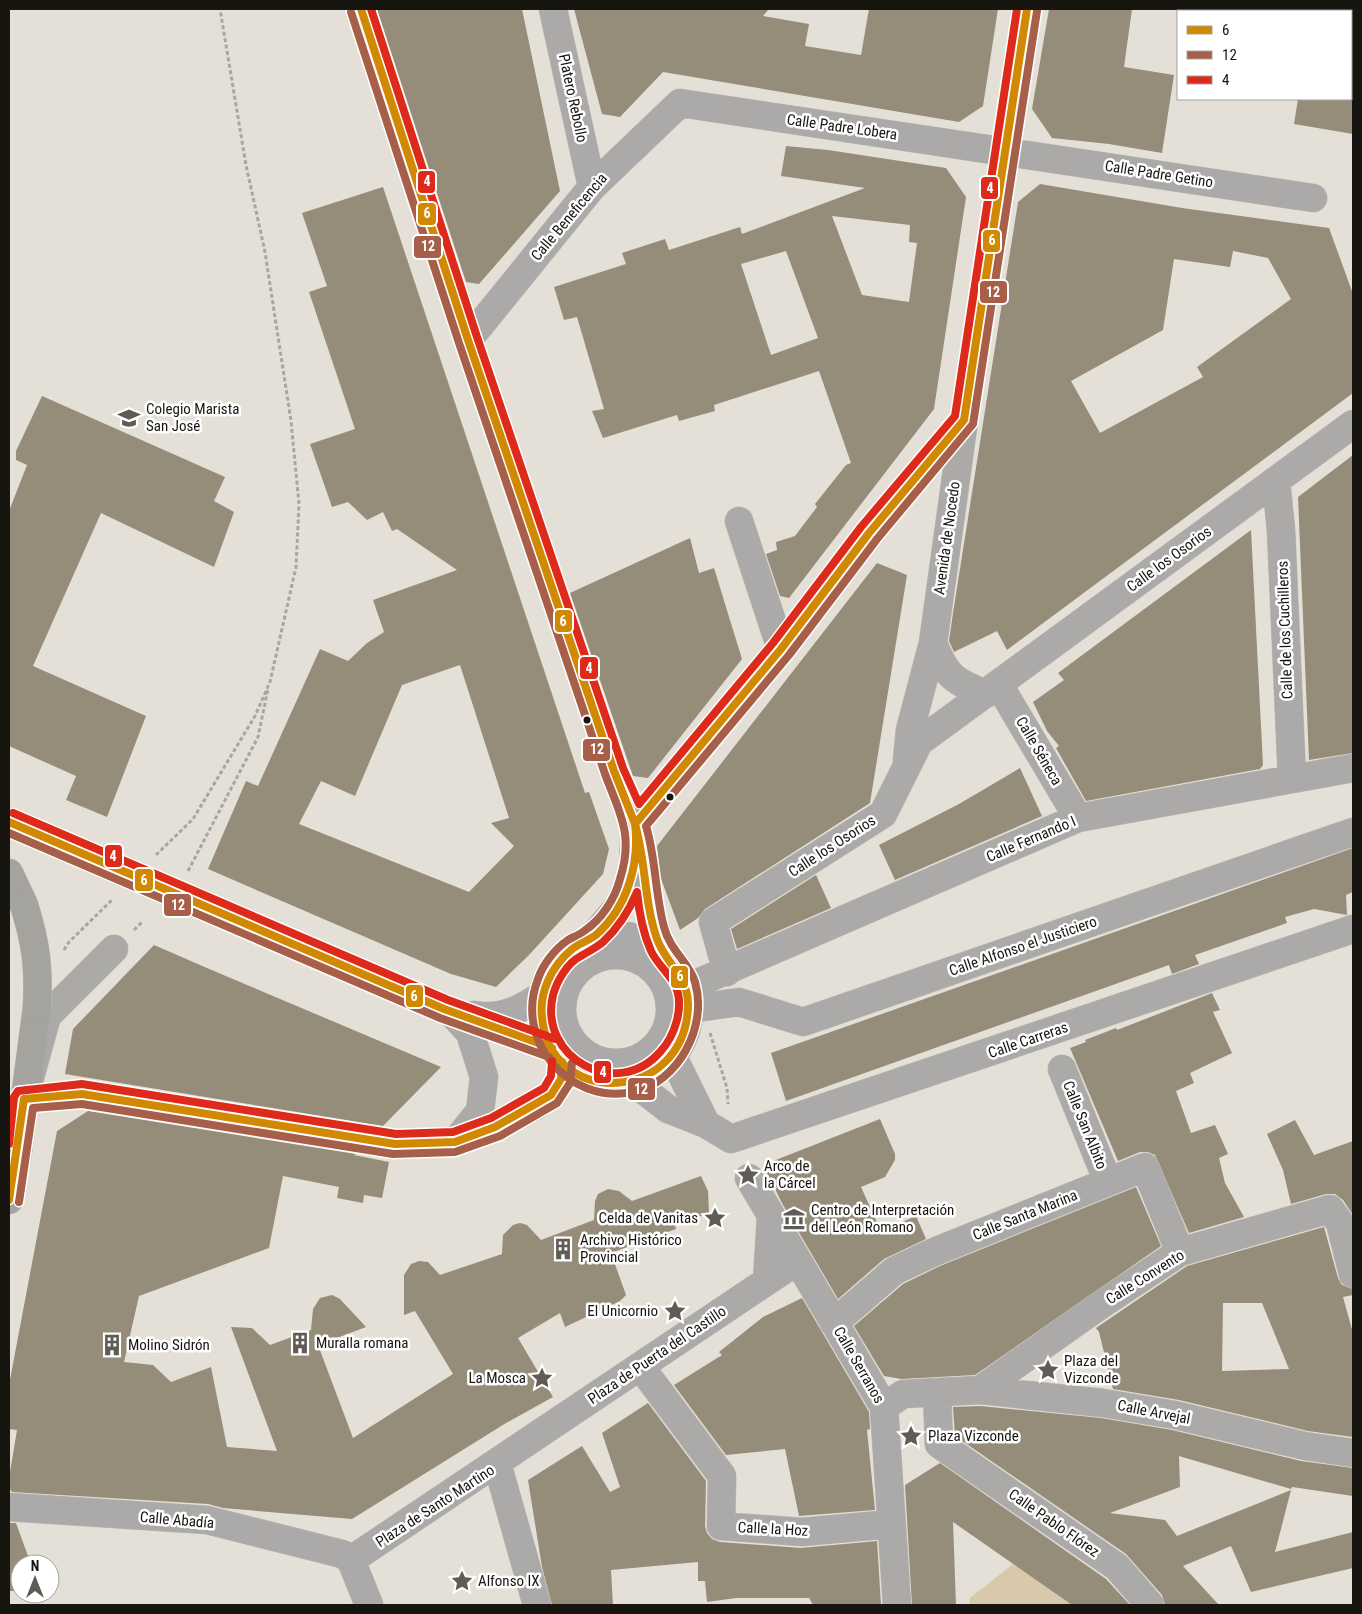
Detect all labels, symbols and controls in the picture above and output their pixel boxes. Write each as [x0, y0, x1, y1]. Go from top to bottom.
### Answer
legend [1177, 10, 1352, 100]
text: 6 [1222, 21, 1229, 39]
text: 12 [1222, 46, 1237, 64]
street label: Platero Rebollo [555, 52, 591, 144]
text: 4 [1222, 71, 1229, 89]
street label: Calle Padre Lobera [786, 110, 898, 144]
street label: Calle Padre Getino [1104, 157, 1214, 191]
line badge: 4 [417, 170, 436, 194]
street label: Calle Beneficencia [527, 170, 611, 264]
text: 4 [423, 173, 431, 189]
line badge: 4 [980, 176, 999, 200]
text: 4 [986, 180, 994, 196]
line badge: 6 [417, 202, 437, 226]
text: 6 [423, 205, 431, 221]
line badge: 6 [982, 229, 1001, 253]
text: 6 [988, 232, 996, 248]
line badge: 12 [413, 235, 442, 259]
text: 12 [421, 238, 435, 254]
line badge: 12 [979, 280, 1008, 304]
text: 12 [986, 284, 1000, 300]
place label: Colegio Marista San José [146, 400, 239, 435]
school or university icon: Colegio Marista San José [116, 405, 142, 431]
street label: Avenida de Nocedo [930, 480, 964, 596]
street label: Calle los Osorios [1123, 522, 1215, 596]
street label: Calle de los Cuchilleros [1274, 560, 1296, 699]
line badge: 6 [554, 609, 573, 633]
text: 6 [559, 613, 567, 629]
line badge: 4 [579, 656, 599, 680]
text: 4 [585, 660, 593, 676]
street label: Calle Séneca [1012, 713, 1066, 789]
unlabelled marker [582, 715, 592, 725]
line badge: 12 [582, 738, 611, 762]
text: 12 [590, 741, 604, 757]
unlabelled marker [665, 792, 675, 802]
street label: Calle los Osorios [785, 811, 879, 881]
street label: Calle Fernando I [983, 812, 1079, 866]
line badge: 4 [104, 844, 123, 868]
text: 4 [109, 848, 117, 864]
line badge: 6 [134, 868, 154, 892]
text: 6 [140, 872, 148, 888]
line badge: 12 [163, 893, 192, 917]
text: 12 [171, 897, 185, 913]
street label: Calle Alfonso el Justiciero [947, 912, 1099, 980]
line badge: 6 [670, 965, 689, 989]
text: 6 [676, 968, 684, 984]
line badge: 6 [405, 984, 424, 1008]
text: 6 [410, 988, 418, 1004]
street label: Calle Carreras [986, 1018, 1070, 1062]
line badge: 4 [593, 1060, 612, 1084]
text: 4 [599, 1064, 607, 1080]
line badge: 12 [627, 1077, 656, 1101]
street label: Calle San Albito [1059, 1078, 1111, 1172]
text: 12 [634, 1081, 648, 1097]
place label: Arco de la Cárcel [764, 1157, 816, 1192]
place icon: Arco de la Cárcel [735, 1162, 761, 1188]
street label: Calle Santa Marina [970, 1186, 1080, 1244]
place label: Centro de Interpretación del León Romano [811, 1201, 954, 1236]
place icon: Celda de Vanitas [702, 1205, 728, 1231]
museum icon: Centro de Interpretación del León Romano [781, 1206, 807, 1232]
place label: Celda de Vanitas [599, 1209, 698, 1227]
place label: Archivo Histórico Provincial [580, 1231, 682, 1266]
building icon: Archivo Histórico Provincial [550, 1236, 576, 1262]
street label: Calle Convento [1103, 1246, 1187, 1308]
place icon: El Unicornio [662, 1298, 688, 1324]
street label: Plaza de Puerta del Castillo [584, 1302, 730, 1408]
place label: El Unicornio [587, 1302, 658, 1320]
street label: Calle Serranos [830, 1323, 888, 1407]
building icon: Muralla romana [287, 1330, 313, 1356]
building icon: Molino Sidrón [99, 1332, 125, 1358]
place label: Muralla romana [316, 1334, 408, 1352]
place label: Molino Sidrón [128, 1336, 210, 1354]
place label: Plaza del Vizconde [1064, 1352, 1119, 1387]
place icon: Plaza del Vizconde [1035, 1357, 1061, 1383]
place icon: La Mosca [529, 1365, 555, 1391]
place label: La Mosca [468, 1369, 526, 1387]
street label: Calle Arvejal [1116, 1396, 1192, 1428]
place icon: Plaza Vizconde [898, 1423, 924, 1449]
place label: Plaza Vizconde [928, 1427, 1019, 1445]
street label: Plaza de Santo Martino [372, 1461, 498, 1551]
street label: Calle Pablo Flórez [1005, 1485, 1103, 1561]
street label: Calle Abadía [139, 1508, 215, 1532]
street label: Calle la Hoz [737, 1518, 809, 1540]
north arrow [10, 1554, 60, 1604]
text: N [31, 1558, 39, 1574]
place icon: Alfonso IX [449, 1568, 475, 1594]
place label: Alfonso IX [478, 1572, 540, 1590]

